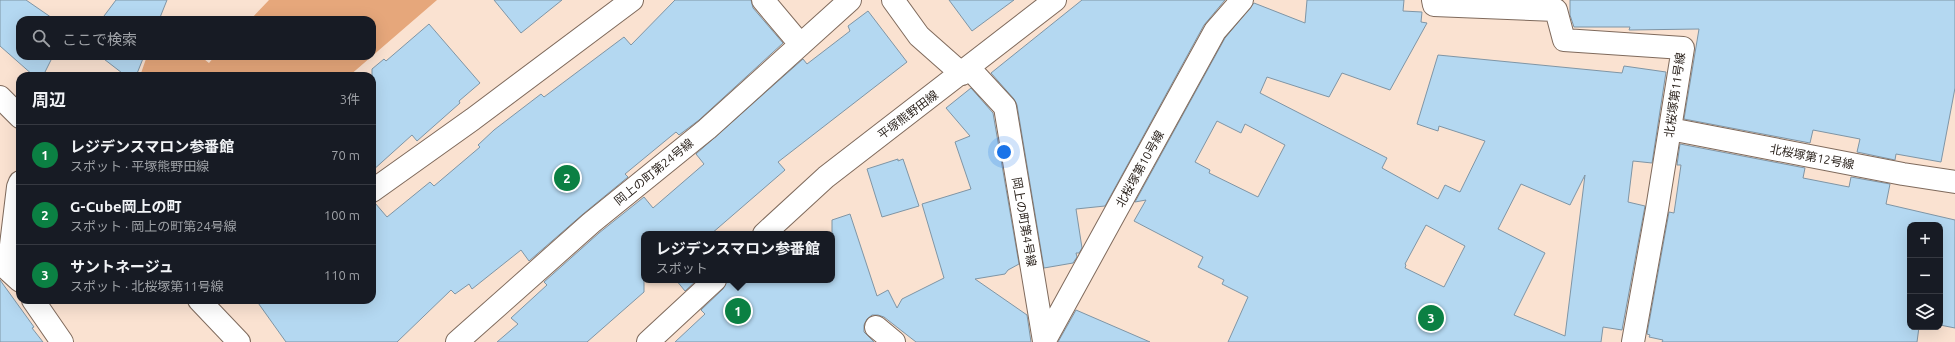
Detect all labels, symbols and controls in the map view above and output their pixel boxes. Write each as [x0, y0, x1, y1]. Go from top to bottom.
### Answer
search box [16, 16, 376, 60]
icon: search [30, 27, 52, 49]
text: ここで検索 [62, 31, 137, 48]
street label: 北桜塚第11号線 [1662, 52, 1687, 138]
street label: 平塚熊野田線 [875, 88, 940, 141]
text: 周辺 [32, 90, 66, 109]
text: 3件 [340, 92, 360, 106]
street label: 北桜塚第10号線 [1113, 128, 1166, 209]
street label: 岡上の町第24号線 [612, 136, 696, 207]
text: レジデンスマロン参番館 [70, 138, 234, 155]
your location [994, 142, 1014, 162]
street label: 北桜塚第12号線 [1769, 142, 1855, 171]
text: 1 [41, 148, 49, 162]
text: 70 m [331, 148, 360, 162]
text: スポット · 平塚熊野田線 [70, 159, 209, 173]
pin: 2 [554, 163, 580, 193]
street label: 岡上の町第4号線 [1010, 176, 1039, 268]
text: G-Cube岡上の町 [70, 198, 182, 215]
text: 2 [41, 208, 49, 222]
text: 100 m [324, 208, 360, 222]
text: スポット · 岡上の町第24号線 [70, 219, 237, 233]
map controls [1907, 222, 1943, 330]
button: + [1907, 222, 1943, 258]
popup [641, 231, 835, 283]
text: レジデンスマロン参番館 [656, 240, 820, 257]
text: サントネージュ [70, 258, 174, 275]
button: − [1907, 258, 1943, 294]
text: スポット [656, 261, 708, 275]
text: 3 [41, 268, 49, 282]
text: 110 m [324, 268, 360, 282]
text: スポット · 北桜塚第11号線 [70, 279, 224, 293]
button: layers [1907, 294, 1943, 330]
pin: 1 [725, 296, 751, 326]
pin: 3 [1418, 303, 1444, 333]

